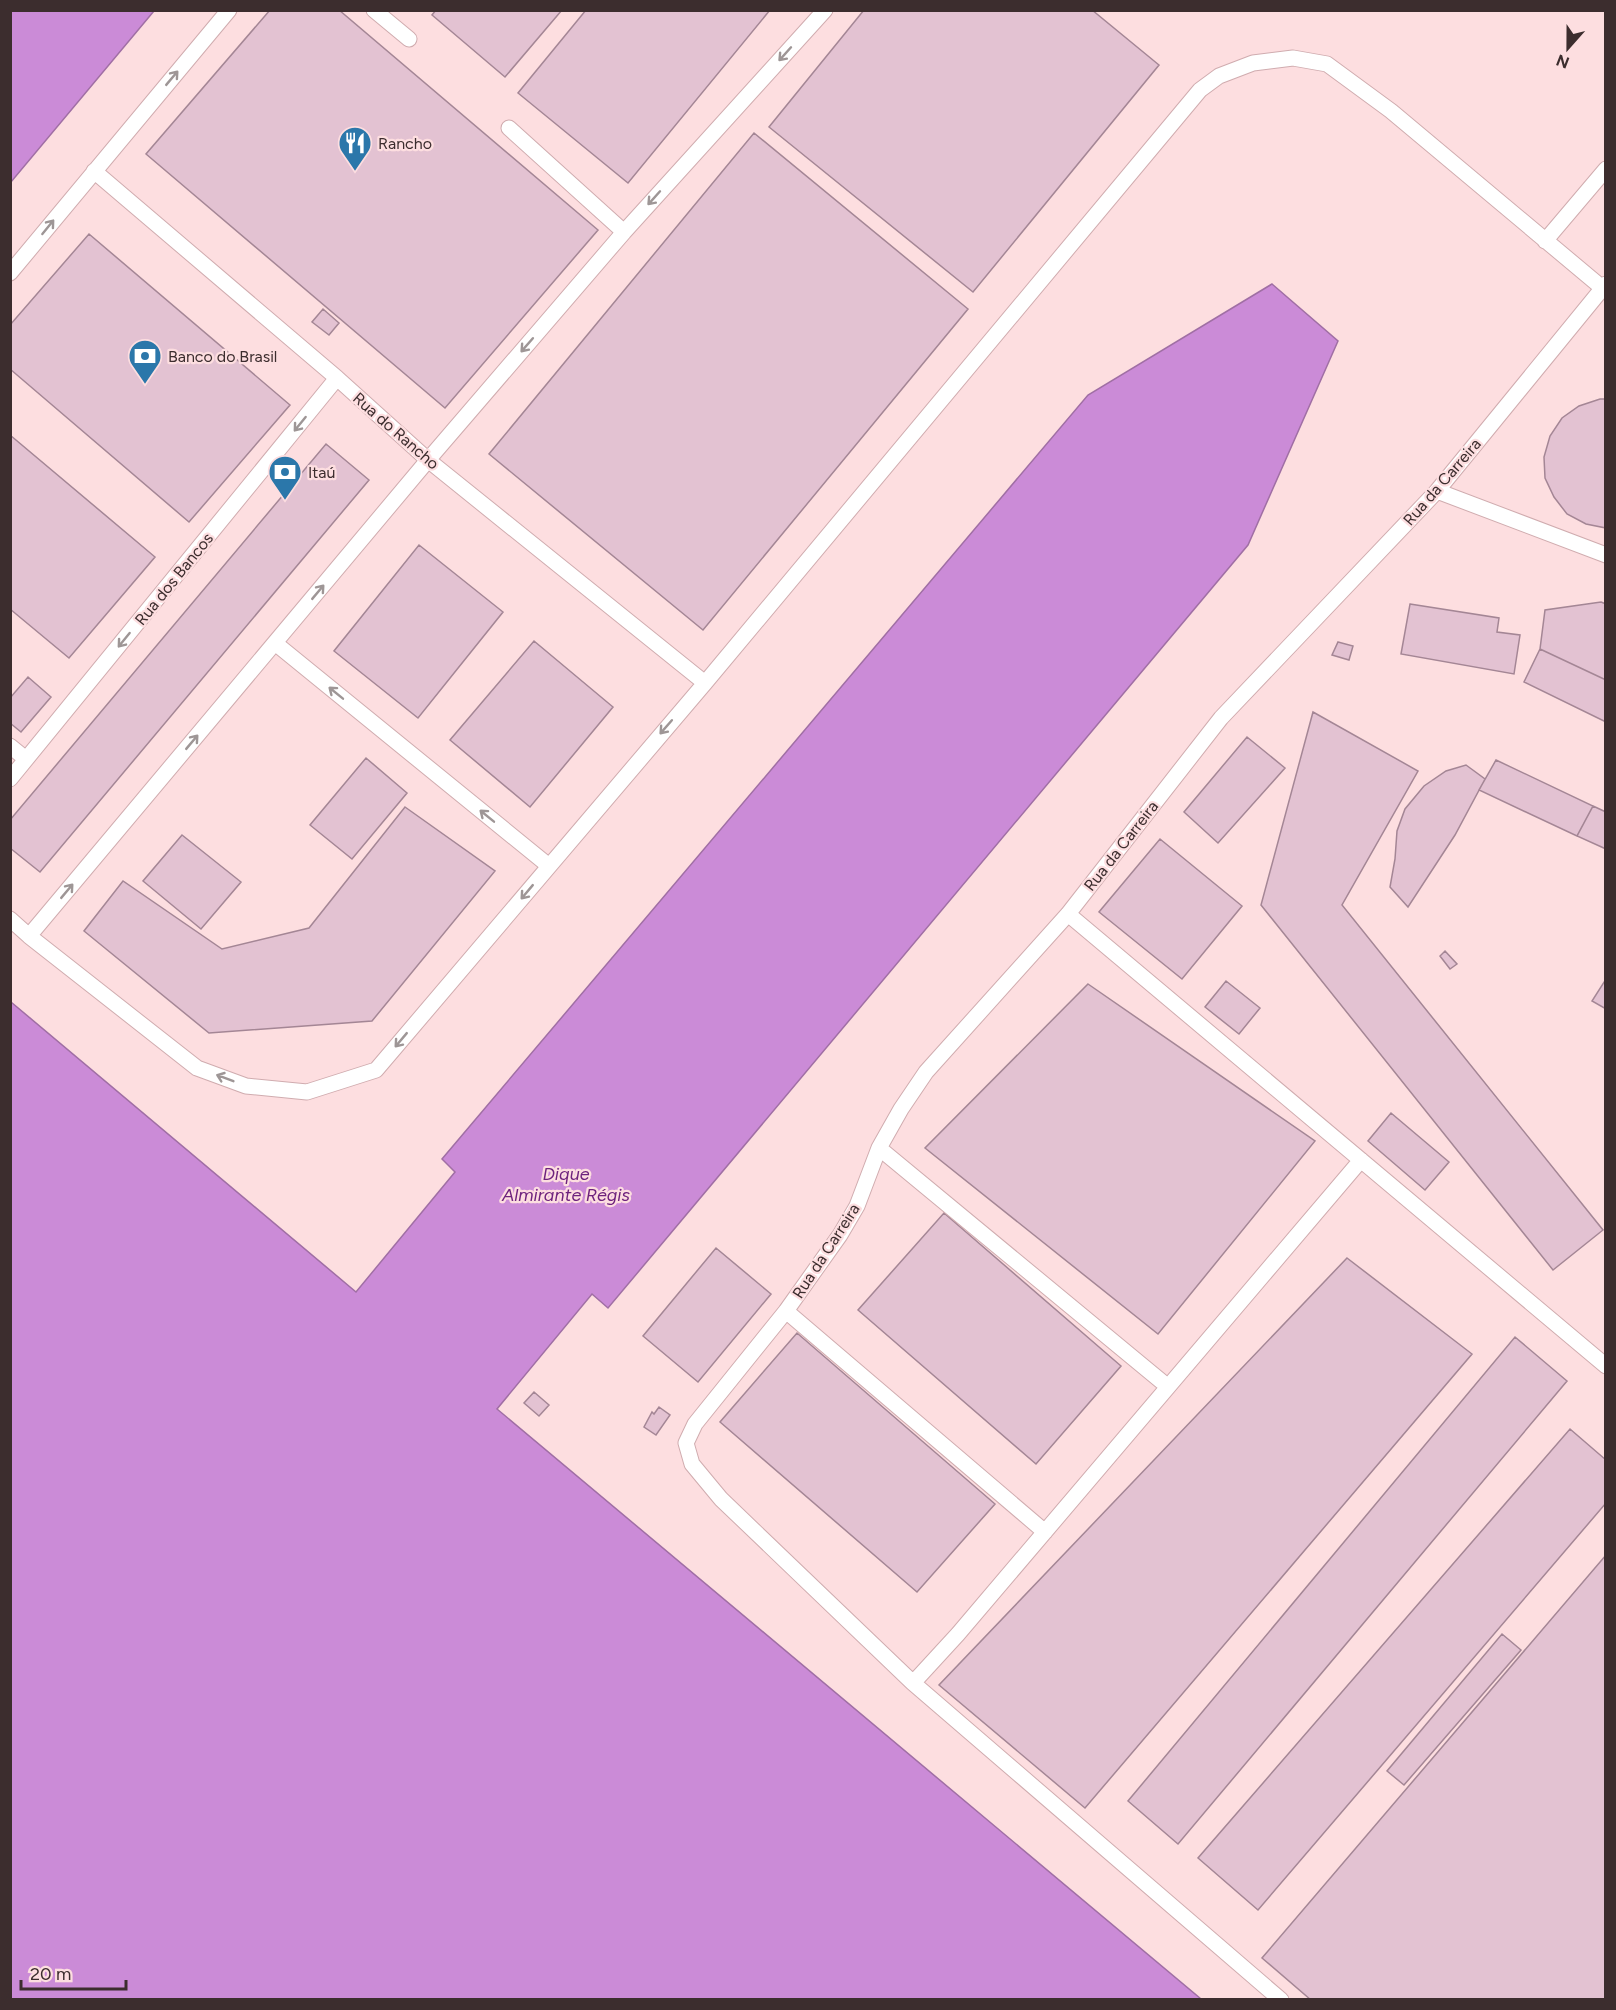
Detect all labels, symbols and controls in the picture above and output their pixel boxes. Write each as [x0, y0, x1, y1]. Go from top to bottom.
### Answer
north arrow [1538, 18, 1598, 78]
one-way arrow [779, 46, 793, 61]
text: N [1554, 50, 1572, 73]
one-way arrow [166, 70, 179, 86]
restaurant icon: Rancho [337, 125, 373, 172]
place label: Rancho [378, 134, 432, 153]
one-way arrow [647, 191, 662, 206]
one-way arrow [41, 220, 54, 236]
one-way arrow [520, 337, 534, 353]
bank icon: Banco do Brasil [127, 338, 163, 385]
place label: Banco do Brasil [168, 347, 277, 366]
street label: Rua do Rancho [349, 389, 443, 473]
one-way arrow [293, 416, 307, 431]
street label: Rua da Carreira [1399, 435, 1485, 529]
bank icon: Itaú [267, 454, 303, 501]
place label: Itaú [308, 463, 335, 482]
street label: Rua dos Bancos [131, 529, 217, 629]
one-way arrow [311, 584, 324, 600]
one-way arrow [117, 632, 130, 648]
one-way arrow [328, 686, 344, 699]
one-way arrow [659, 719, 673, 734]
one-way arrow [186, 734, 199, 750]
street label: Rua da Carreira [1080, 797, 1162, 895]
one-way arrow [480, 809, 495, 823]
one-way arrow [60, 884, 74, 899]
one-way arrow [520, 884, 534, 899]
one-way arrow [394, 1032, 408, 1047]
one-way arrow [216, 1072, 235, 1083]
water label: Dique Almirante Régis [501, 1163, 631, 1206]
street label: Rua da Carreira [788, 1200, 864, 1302]
scale bar [21, 1953, 126, 1991]
text: 20 m [30, 1963, 71, 1985]

